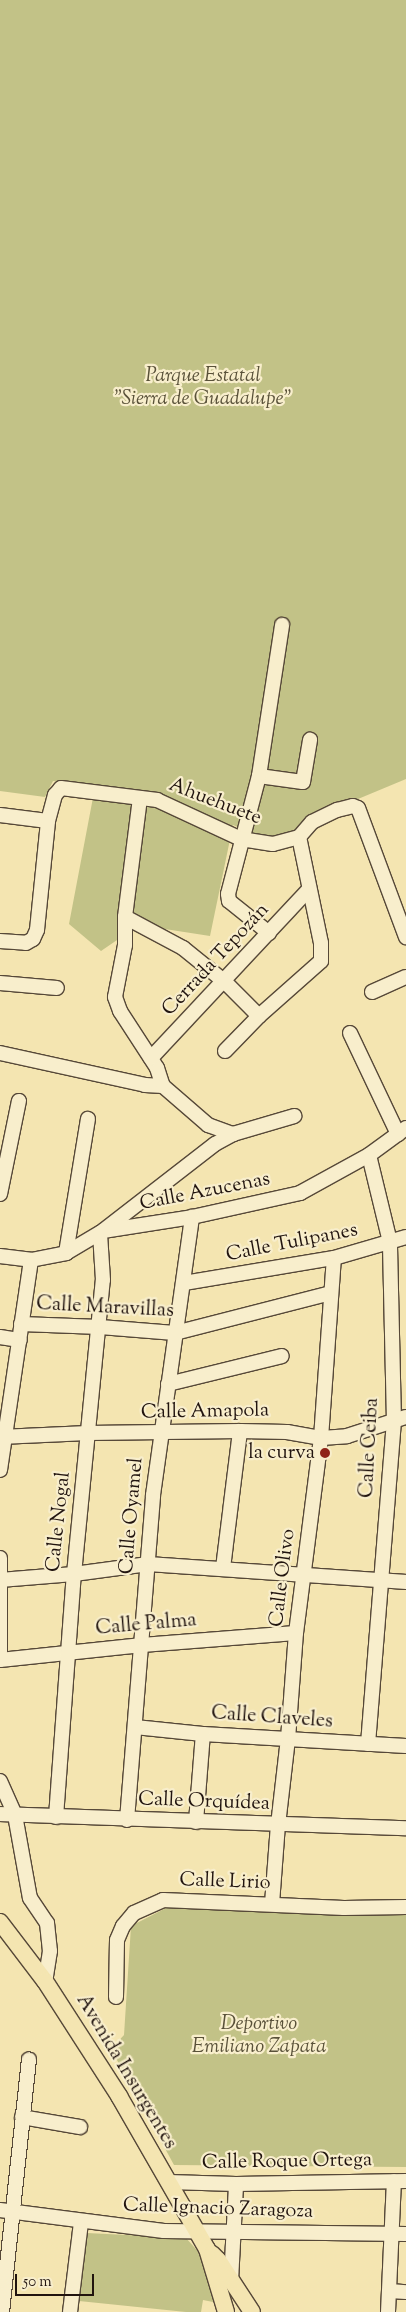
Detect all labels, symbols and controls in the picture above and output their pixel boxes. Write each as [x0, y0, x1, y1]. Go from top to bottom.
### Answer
park label: Parque Estatal "Sierra de Guadalupe" [114, 364, 292, 411]
street label: Ahuehuete [165, 773, 265, 831]
street label: Cerrada Tepozán [158, 899, 274, 1021]
street label: Calle Azucenas [138, 1168, 272, 1216]
street label: Calle Tulipanes [224, 1218, 360, 1268]
street label: Calle Maravillas [36, 1292, 174, 1324]
street label: Calle Ceiba [355, 1397, 385, 1499]
street label: Calle Amapola [141, 1399, 269, 1425]
place label: la curva [248, 1441, 315, 1465]
marker: la curva [319, 1447, 331, 1459]
street label: Calle Oyamel [115, 1457, 149, 1575]
street label: Calle Nogal [42, 1471, 76, 1573]
street label: Calle Olivo [265, 1528, 301, 1628]
street label: Calle Palma [95, 1609, 197, 1641]
street label: Calle Claveles [210, 1702, 334, 1734]
street label: Calle Orquídea [138, 1788, 270, 1816]
street label: Calle Lirio [179, 1868, 271, 1896]
street label: Avenida Insurgentes [70, 1990, 182, 2154]
park label: Deportivo Emiliano Zapata [192, 2012, 326, 2059]
street label: Calle Roque Ortega [202, 2149, 372, 2175]
street label: Calle Ignacio Zaragoza [122, 2194, 314, 2224]
scale bar [18, 2264, 96, 2296]
text: 50 m [23, 2272, 52, 2293]

